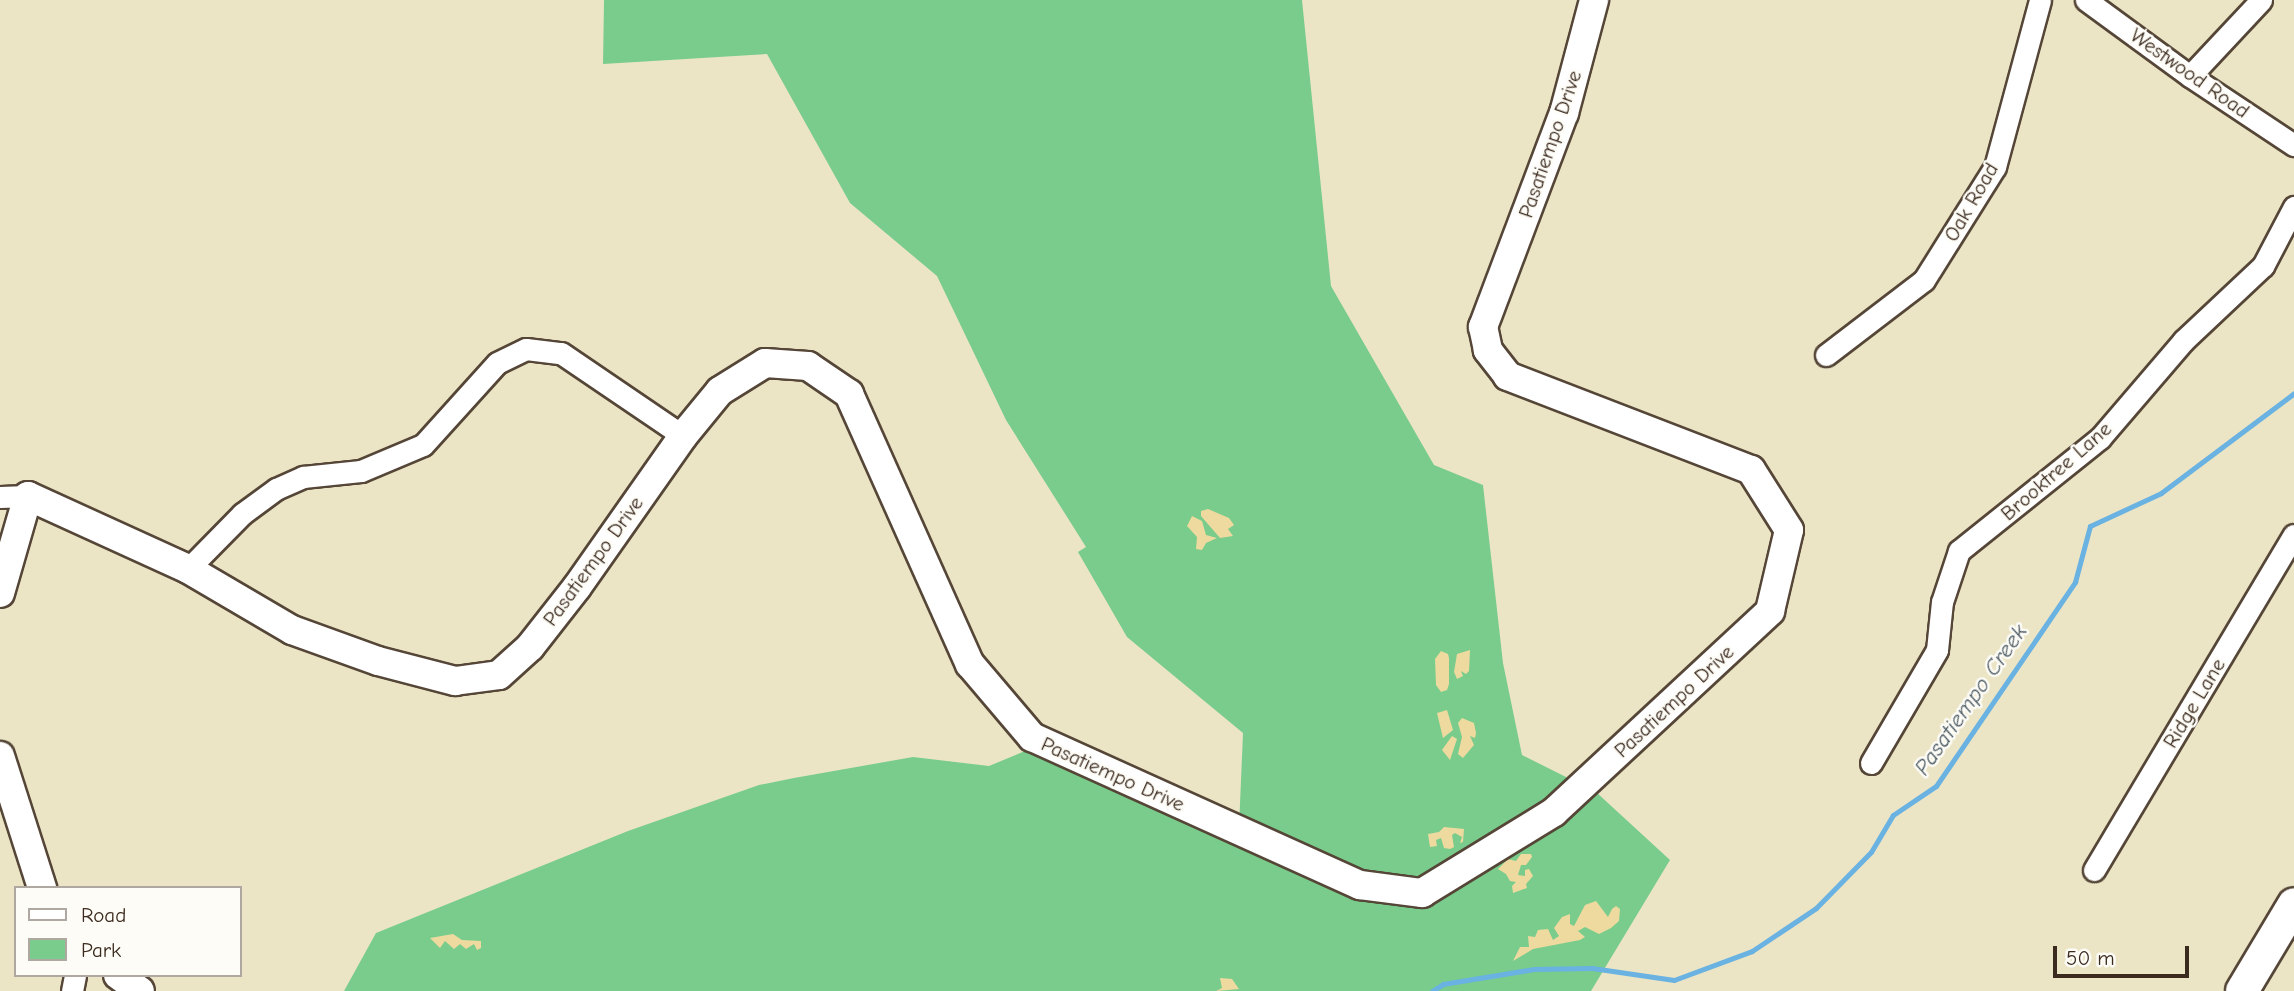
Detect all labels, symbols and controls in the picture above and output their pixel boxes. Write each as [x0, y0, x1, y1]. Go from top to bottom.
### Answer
street label: Westwood Road [2125, 23, 2255, 123]
street label: Pasatiempo Drive [1513, 67, 1587, 221]
street label: Oak Road [1938, 158, 2004, 246]
street label: Brooktree Lane [1995, 416, 2117, 526]
street label: Pasatiempo Drive [537, 491, 649, 631]
water label: Pasatiempo Creek [1909, 619, 2033, 781]
street label: Pasatiempo Drive [1609, 639, 1739, 763]
street label: Ridge Lane [2157, 654, 2231, 752]
street label: Pasatiempo Drive [1037, 731, 1189, 817]
legend [14, 886, 242, 977]
text: Road [81, 903, 126, 927]
scale bar [2056, 932, 2192, 976]
text: Park [81, 938, 121, 962]
text: 50 m [2066, 946, 2115, 970]

